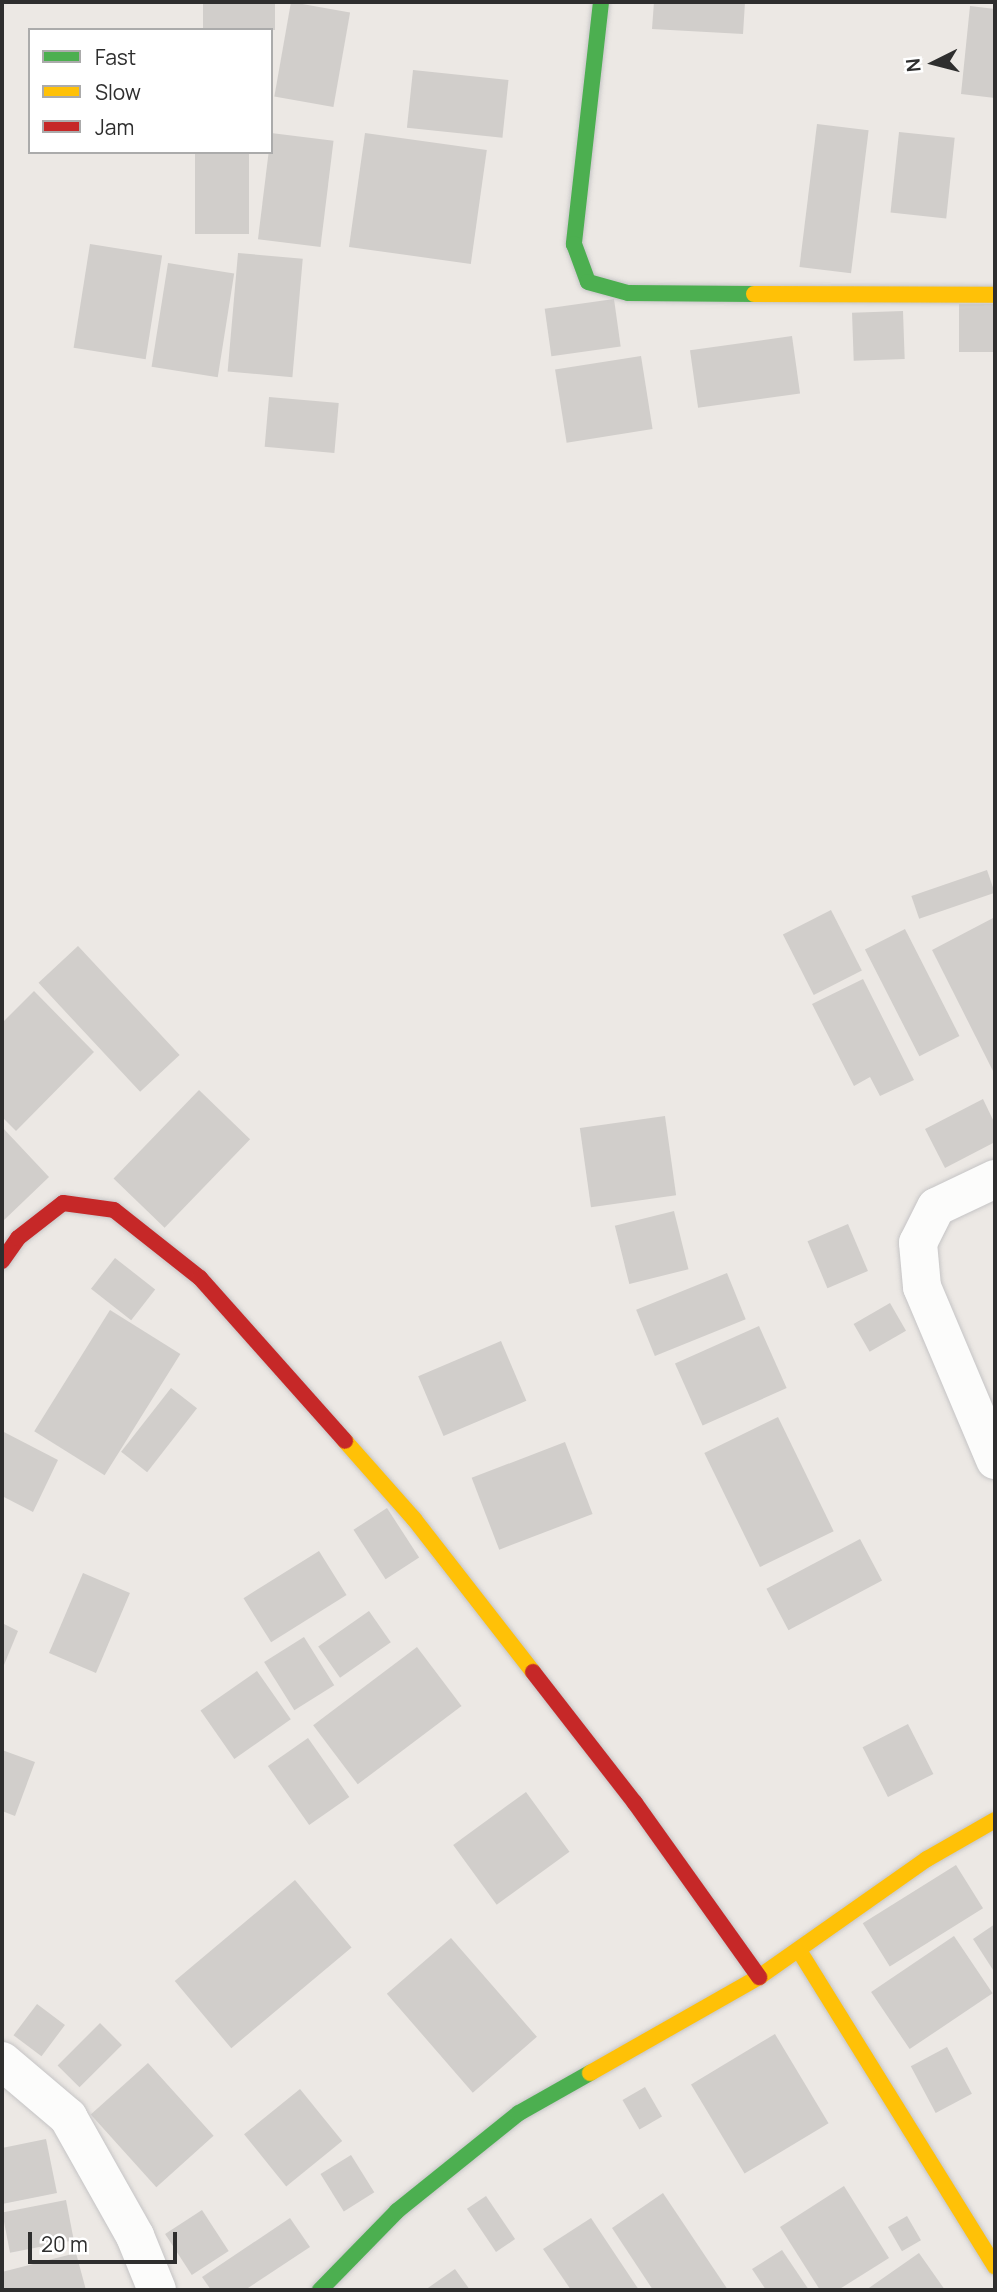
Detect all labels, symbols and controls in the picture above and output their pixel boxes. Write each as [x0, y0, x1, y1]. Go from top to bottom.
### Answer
legend [28, 28, 273, 154]
north arrow [899, 28, 969, 98]
text: Fast [95, 43, 136, 71]
text: N [899, 57, 927, 73]
text: Slow [95, 78, 141, 106]
text: Jam [95, 113, 134, 141]
scale bar [32, 2218, 180, 2262]
text: 20 m [41, 2230, 88, 2258]

